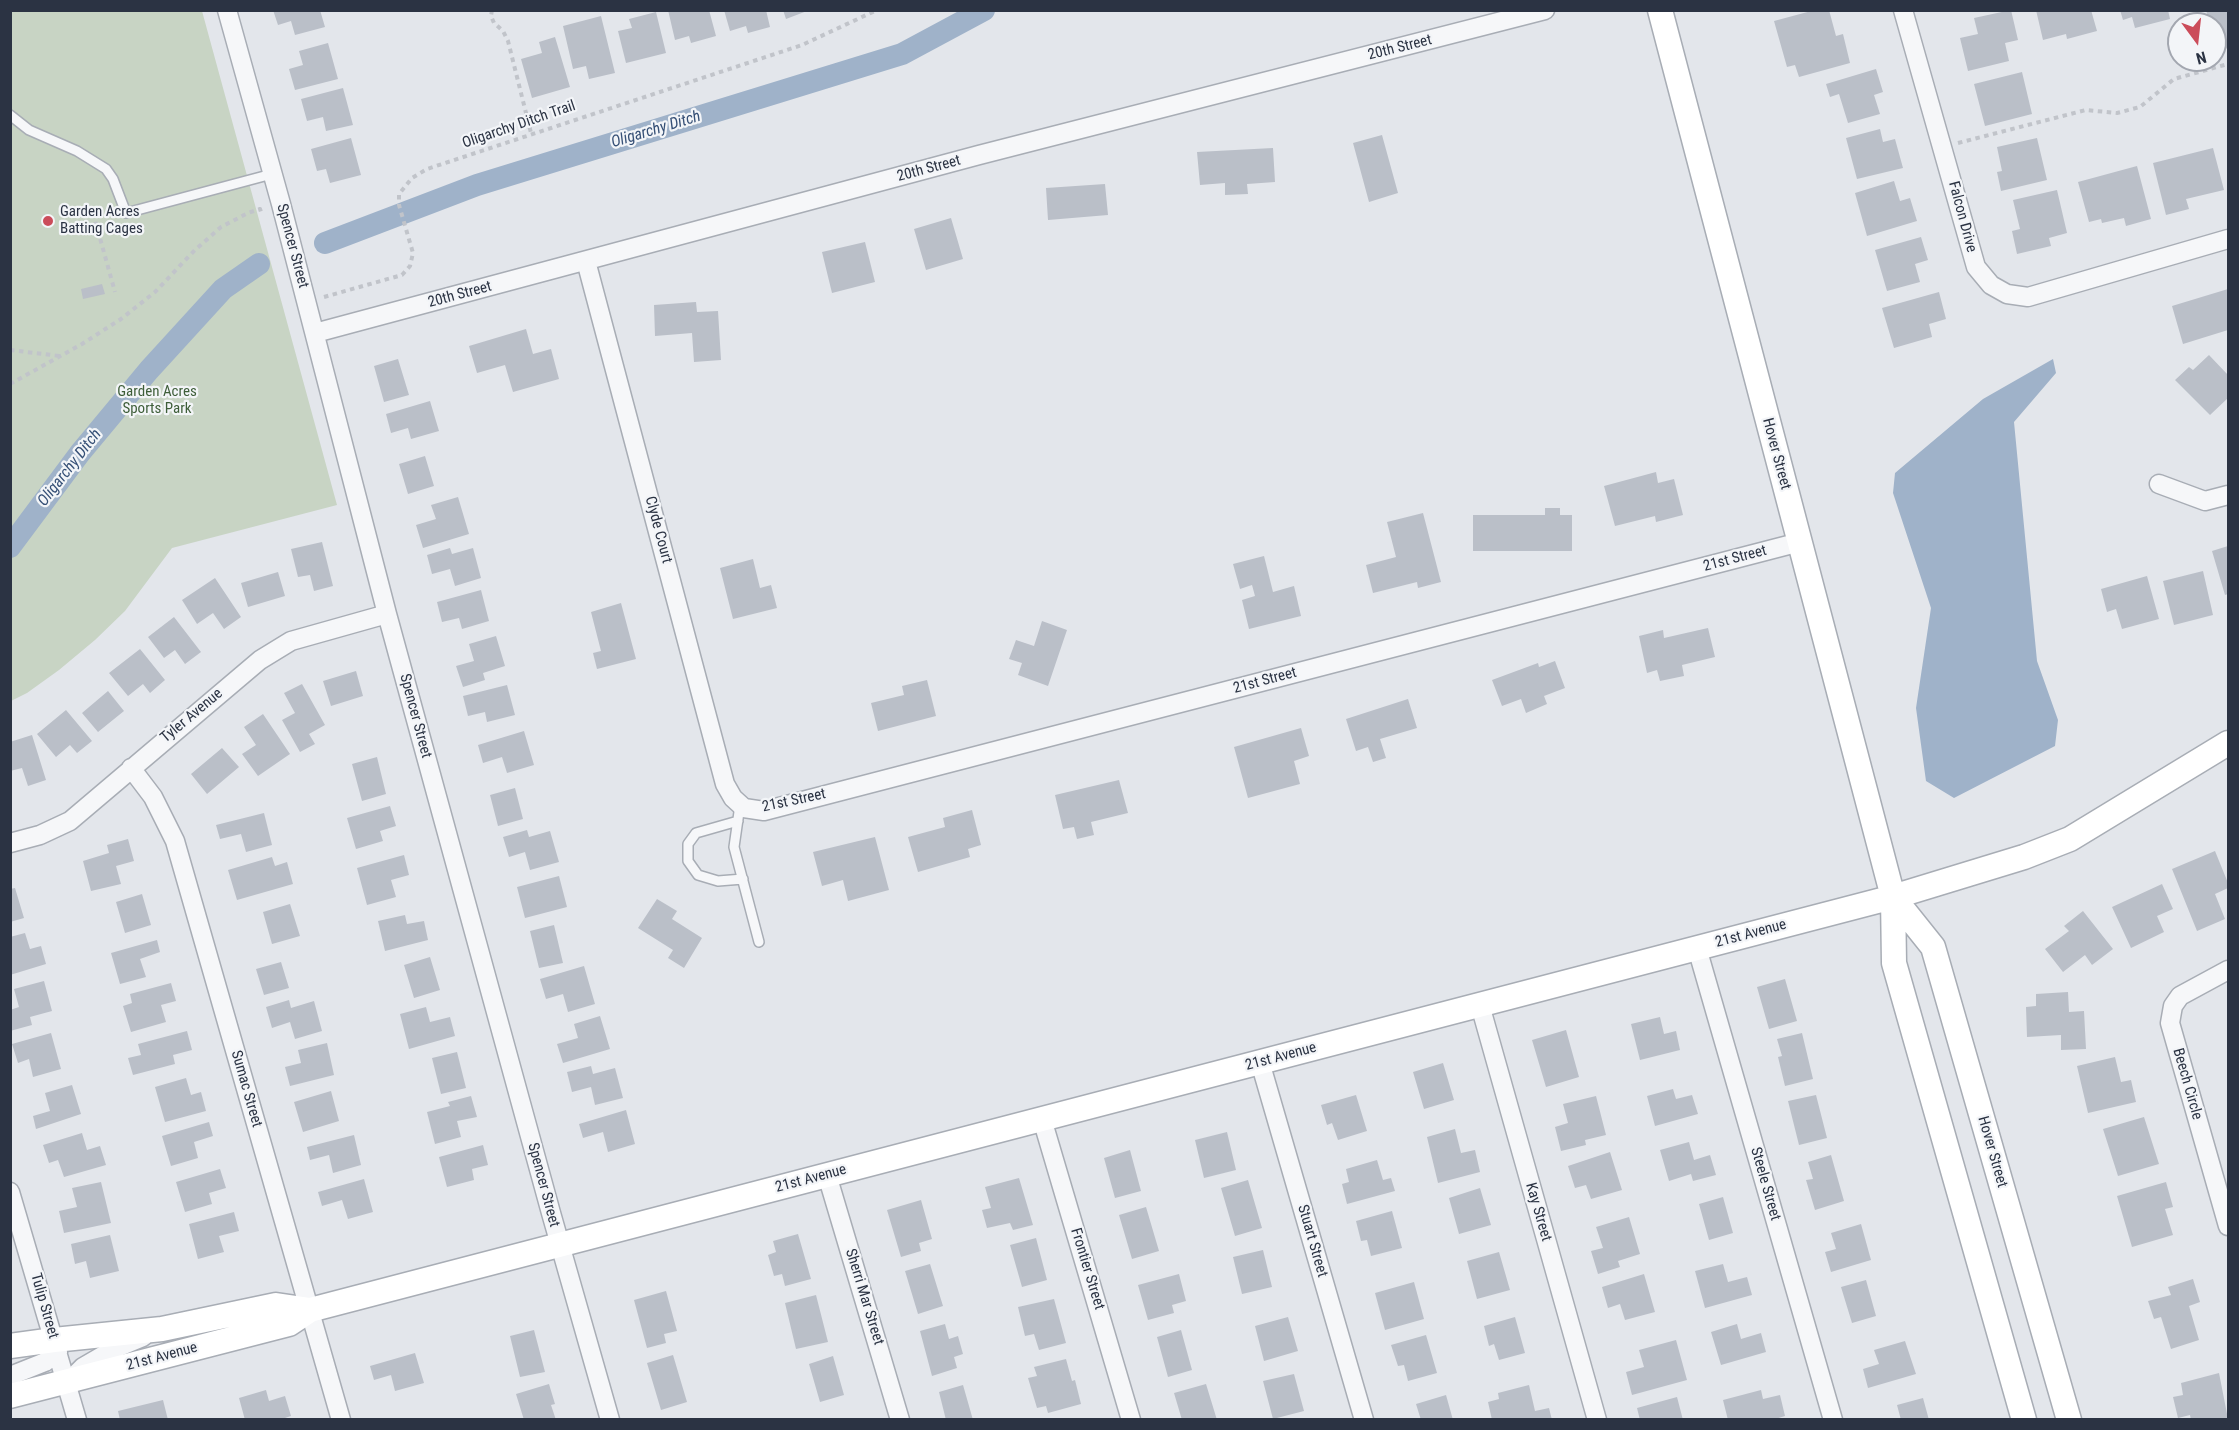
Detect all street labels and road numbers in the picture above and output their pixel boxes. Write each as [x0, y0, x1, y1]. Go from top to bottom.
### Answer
street label: 20th Street [1366, 31, 1434, 65]
street label: Oligarchy Ditch Trail [460, 97, 578, 153]
street label: 20th Street [895, 152, 963, 186]
street label: Falcon Drive [1944, 180, 1980, 254]
street label: Spencer Street [272, 202, 312, 290]
street label: 20th Street [426, 278, 494, 312]
street label: Hover Street [1758, 416, 1794, 492]
street label: Clyde Court [640, 495, 676, 565]
street label: 21st Street [1701, 542, 1769, 576]
street label: 21st Street [1231, 664, 1299, 698]
street label: Spencer Street [395, 672, 435, 760]
street label: Tyler Avenue [157, 685, 227, 747]
street label: 21st Street [760, 785, 828, 817]
street label: 21st Avenue [1714, 916, 1788, 952]
street label: 21st Avenue [1244, 1039, 1318, 1075]
street label: Beech Circle [2168, 1046, 2206, 1122]
street label: Sumac Street [226, 1049, 266, 1129]
street label: Hover Street [1973, 1114, 2011, 1190]
street label: Spencer Street [523, 1141, 563, 1229]
street label: Steele Street [1746, 1145, 1784, 1223]
street label: 21st Avenue [774, 1161, 848, 1197]
street label: Kay Street [1521, 1181, 1555, 1243]
street label: Stuart Street [1293, 1203, 1331, 1279]
street label: Frontier Street [1066, 1226, 1108, 1312]
street label: Sherri Mar Street [841, 1247, 887, 1347]
street label: Tulip Street [26, 1271, 62, 1341]
street label: 21st Avenue [125, 1339, 199, 1375]

